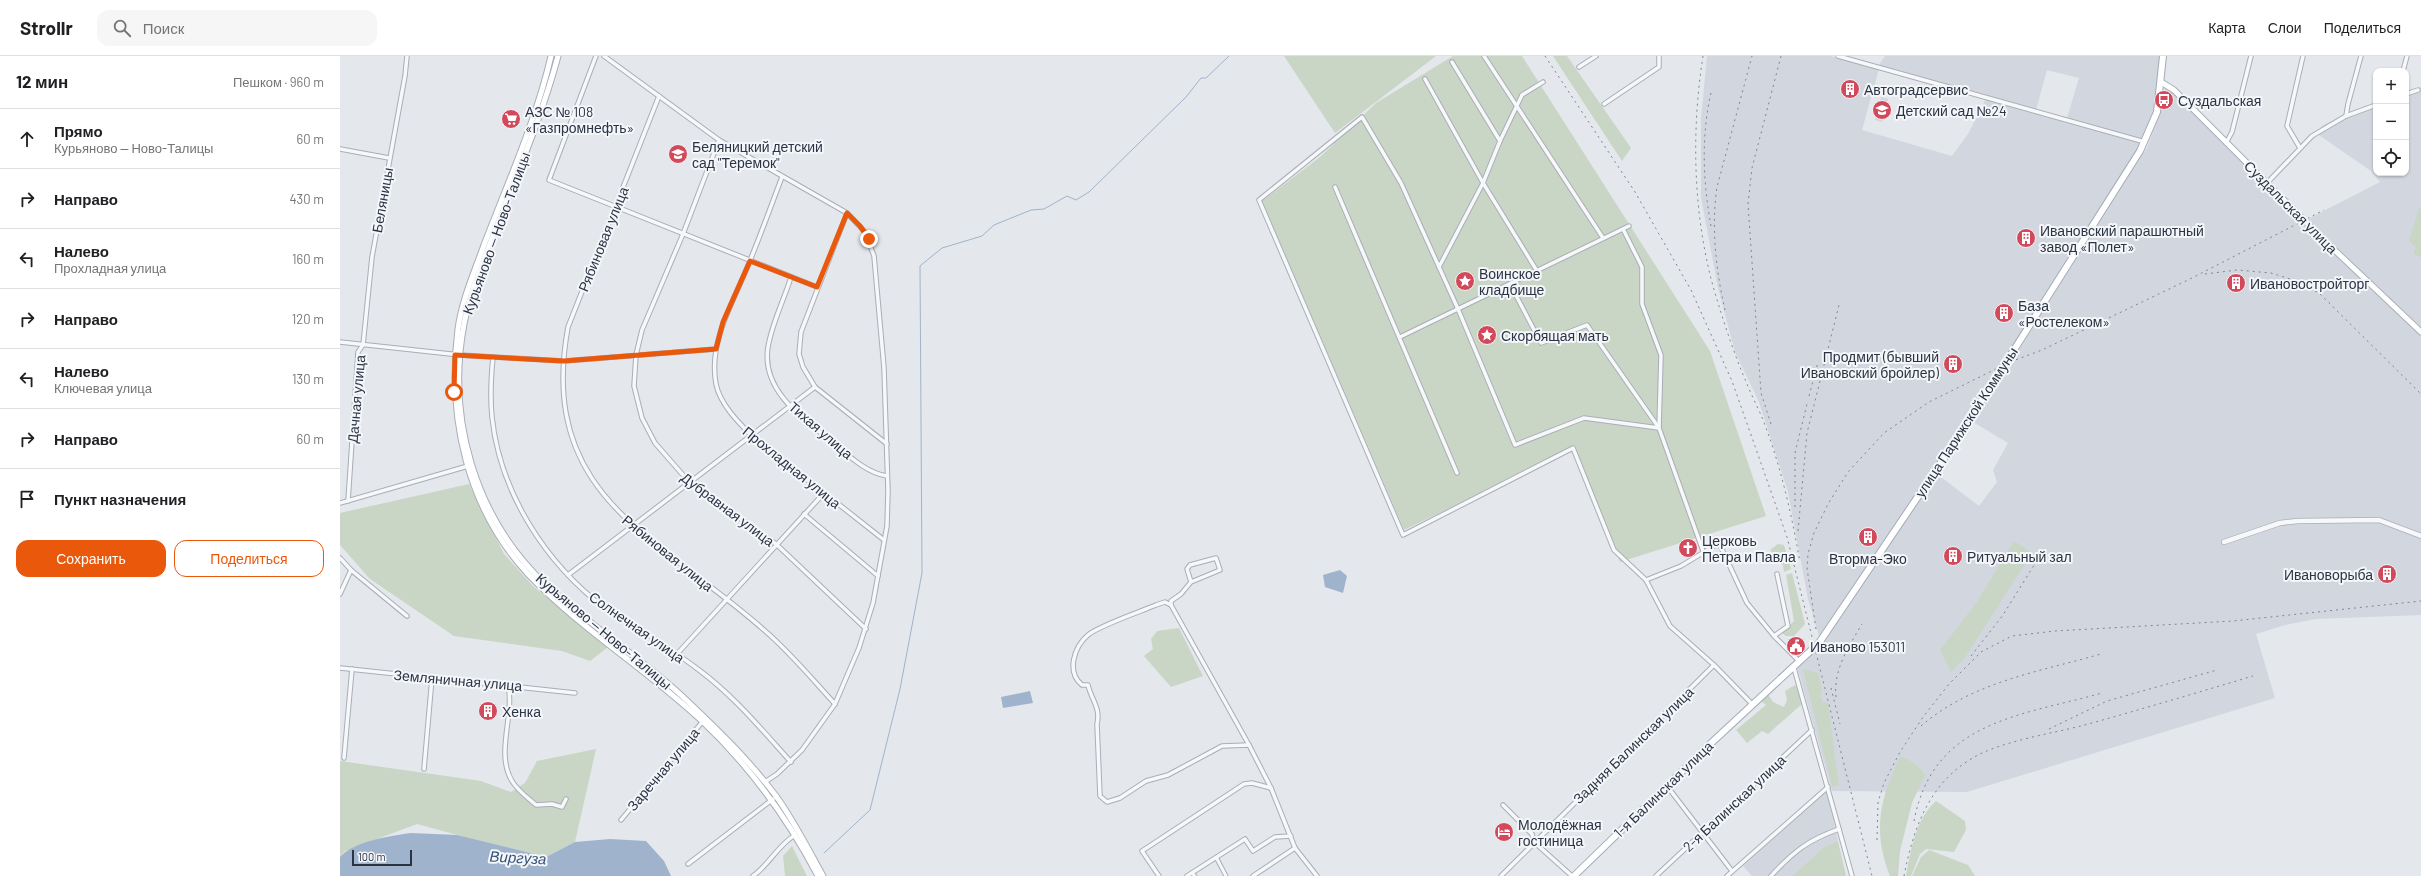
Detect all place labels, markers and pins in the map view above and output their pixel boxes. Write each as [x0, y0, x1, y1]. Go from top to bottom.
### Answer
building icon: Автоградсервис [1839, 78, 1861, 100]
place label: Автоградсервис [1864, 81, 1968, 98]
bus stop icon: Суздальская [2153, 89, 2175, 111]
place label: Суздальская [2178, 92, 2261, 109]
school or university icon: Детский сад №24 [1871, 99, 1893, 121]
place label: Детский сад №24 [1896, 102, 2007, 119]
place label: АЗС № 108 «Газпромнефть» [525, 103, 634, 136]
supermarket icon: АЗС № 108 «Газпромнефть» [500, 108, 522, 130]
place label: Беляницкий детский сад "Теремок" [692, 138, 823, 171]
school or university icon: Беляницкий детский сад "Теремок" [667, 143, 689, 165]
place label: Ивановский парашютный завод «Полет» [2040, 222, 2204, 255]
building icon: Ивановский парашютный завод «Полет» [2015, 227, 2037, 249]
place label: Воинское кладбище [1479, 265, 1545, 298]
place icon: Воинское кладбище [1454, 270, 1476, 292]
building icon: Ивановостройторг [2225, 272, 2247, 294]
place label: Ивановостройторг [2250, 275, 2369, 292]
place label: База «Ростелеком» [2018, 297, 2110, 330]
building icon: База «Ростелеком» [1993, 302, 2015, 324]
place icon: Скорбящая мать [1476, 324, 1498, 346]
place label: Скорбящая мать [1501, 327, 1609, 344]
place label: Продмит (бывший Ивановский бройлер) [1801, 348, 1939, 381]
building icon: Продмит (бывший Ивановский бройлер) [1942, 353, 1964, 375]
building icon: Вторма-Эко [1857, 526, 1879, 548]
place label: Церковь Петра и Павла [1702, 532, 1796, 565]
church icon: Церковь Петра и Павла [1677, 537, 1699, 559]
building icon: Ритуальный зал [1942, 545, 1964, 567]
place label: Ритуальный зал [1967, 548, 2072, 565]
place label: Вторма-Эко [1829, 550, 1907, 567]
building icon: Ивановорыба [2376, 563, 2398, 585]
place label: Ивановорыба [2284, 566, 2373, 583]
public building icon: Иваново 153011 [1785, 635, 1807, 657]
place label: Иваново 153011 [1810, 638, 1905, 655]
building icon: Хенка [477, 700, 499, 722]
place label: Хенка [502, 703, 541, 720]
place label: Молодёжная гостиница [1518, 816, 1602, 849]
hotel icon: Молодёжная гостиница [1493, 821, 1515, 843]

